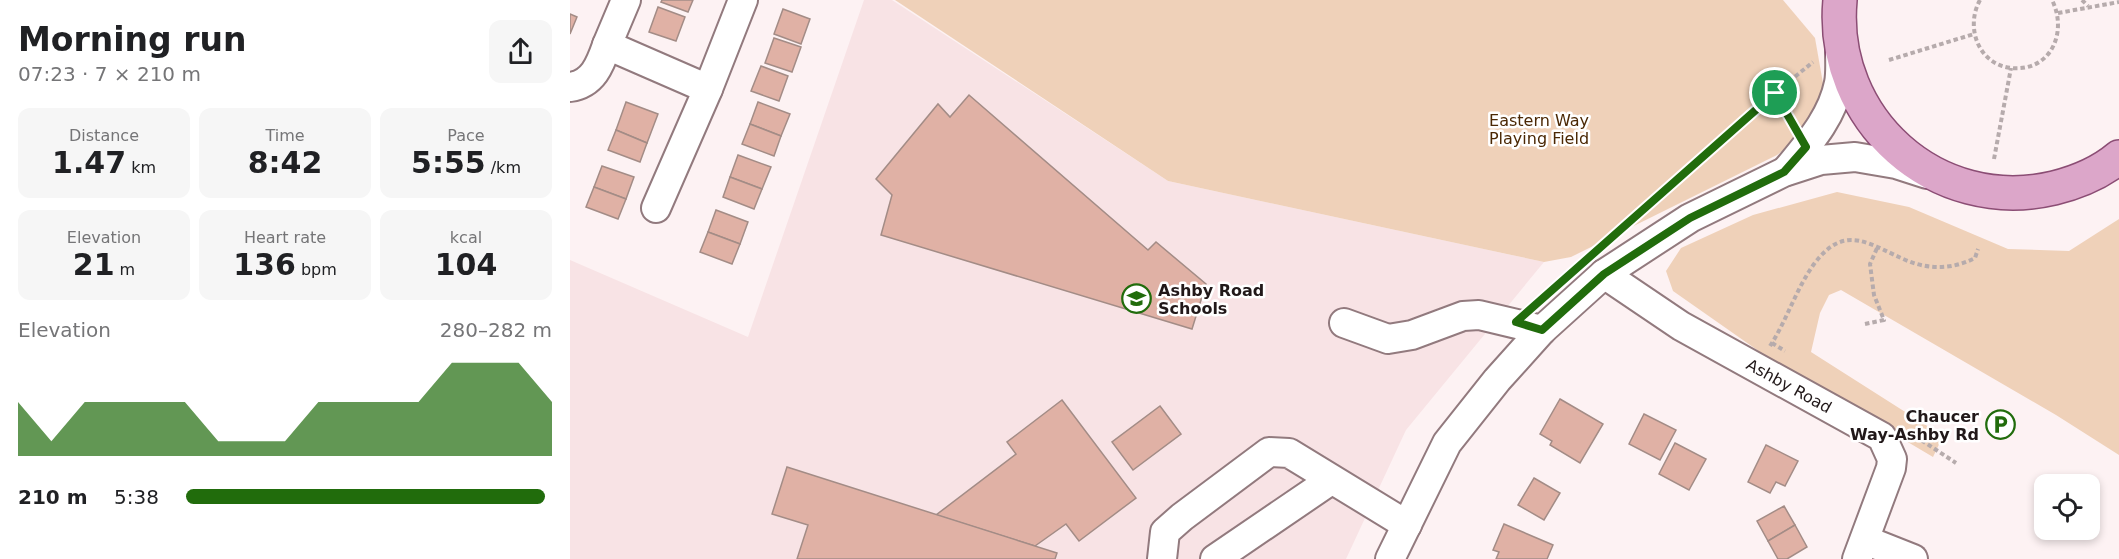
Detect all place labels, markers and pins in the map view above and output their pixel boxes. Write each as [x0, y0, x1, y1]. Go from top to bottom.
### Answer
pin [1749, 67, 1800, 118]
place label: Ashby Road Schools [1158, 281, 1264, 318]
school or university icon: Ashby Road Schools [1121, 283, 1153, 315]
place label: Chaucer Way-Ashby Rd [1850, 407, 1979, 444]
parking icon: Chaucer Way-Ashby Rd [1984, 409, 2016, 441]

